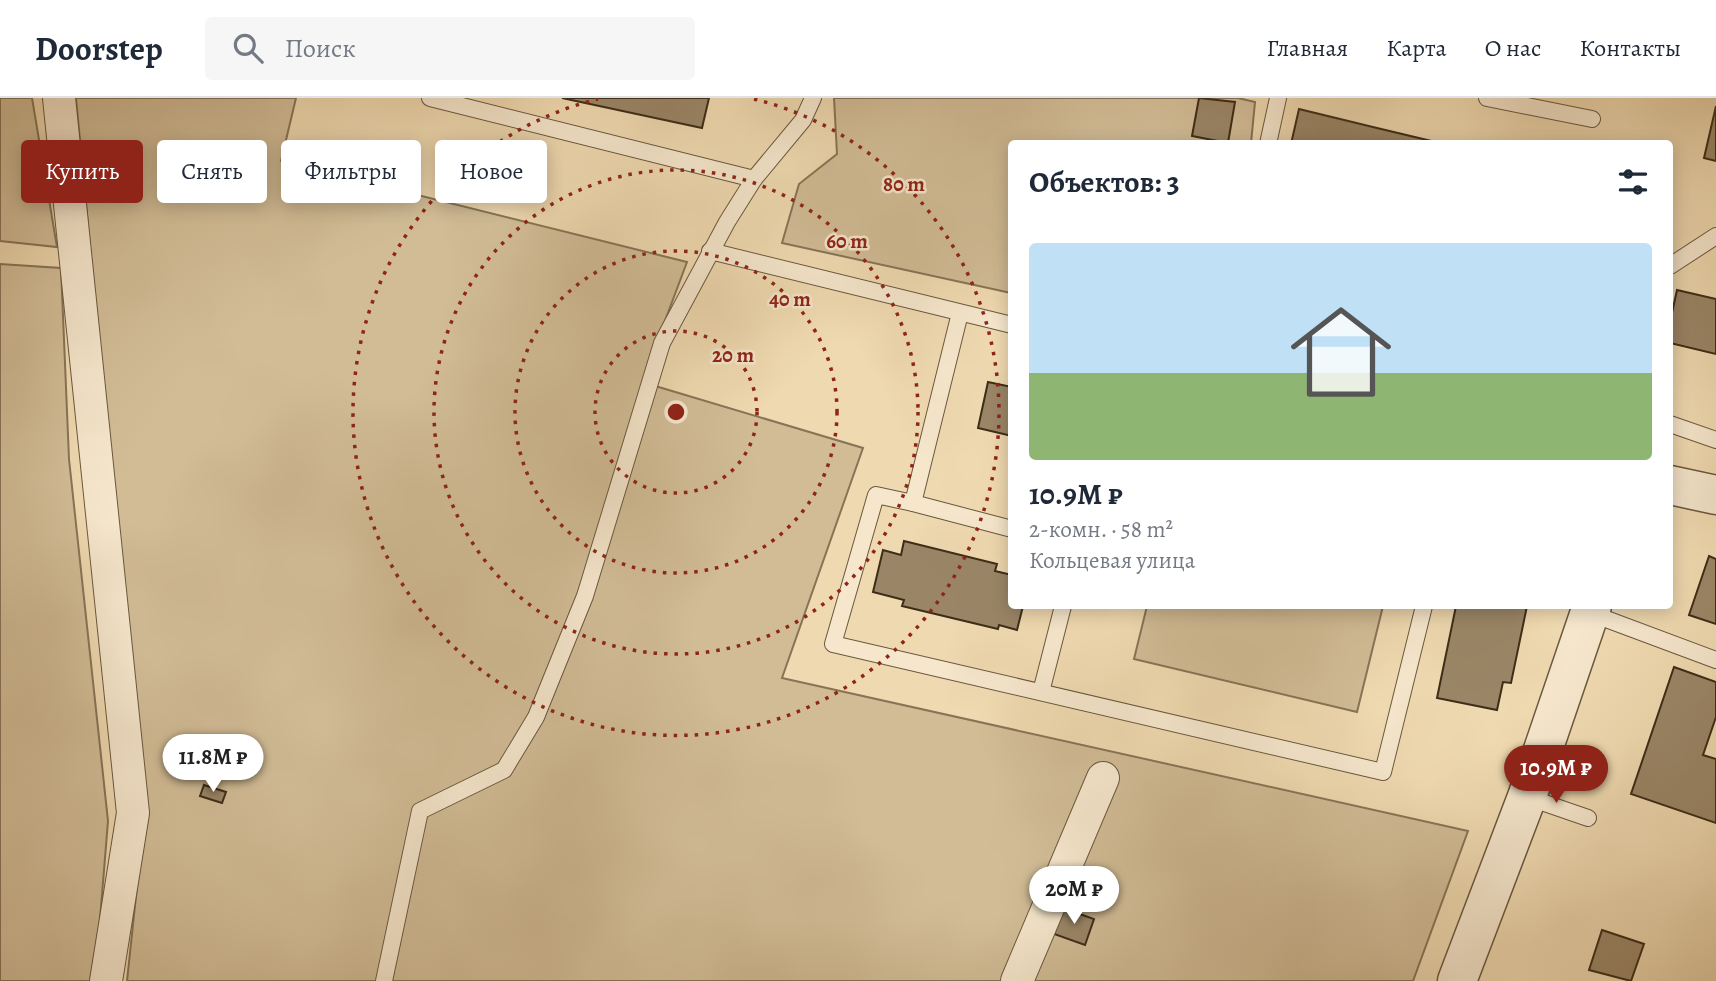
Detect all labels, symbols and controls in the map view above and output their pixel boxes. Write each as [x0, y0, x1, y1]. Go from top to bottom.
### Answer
search box [205, 17, 695, 80]
text: Doorstep [35, 26, 163, 71]
icon: search [229, 29, 267, 67]
text: Поиск [285, 31, 356, 66]
text: Главная [1267, 32, 1348, 64]
text: Карта [1386, 32, 1447, 64]
text: О нас [1485, 32, 1541, 64]
text: Контакты [1579, 32, 1681, 64]
chip: Купить [21, 140, 143, 203]
chip: Снять [157, 140, 267, 203]
chip: Фильтры [281, 140, 421, 203]
chip: Новое [435, 140, 547, 203]
text: Объектов: 3 [1029, 162, 1180, 202]
icon: filters [1614, 163, 1652, 201]
text: 80 m [883, 170, 925, 198]
text: 60 m [826, 227, 868, 255]
text: 40 m [769, 285, 811, 313]
icon: home [1278, 289, 1404, 415]
text: 20 m [712, 341, 754, 369]
centre of rings [664, 400, 688, 424]
text: 10.9M ₽ [1029, 474, 1123, 514]
text: 2-комн. · 58 m² [1029, 514, 1173, 545]
text: Кольцевая улица [1029, 545, 1195, 576]
pin: 11.8M ₽ [148, 734, 278, 794]
text: 11.8M ₽ [179, 741, 247, 772]
pin: 10.9M ₽ [1491, 746, 1621, 805]
text: 10.9M ₽ [1520, 752, 1592, 783]
pin: 20M ₽ [1025, 866, 1123, 926]
text: 20M ₽ [1045, 873, 1103, 904]

